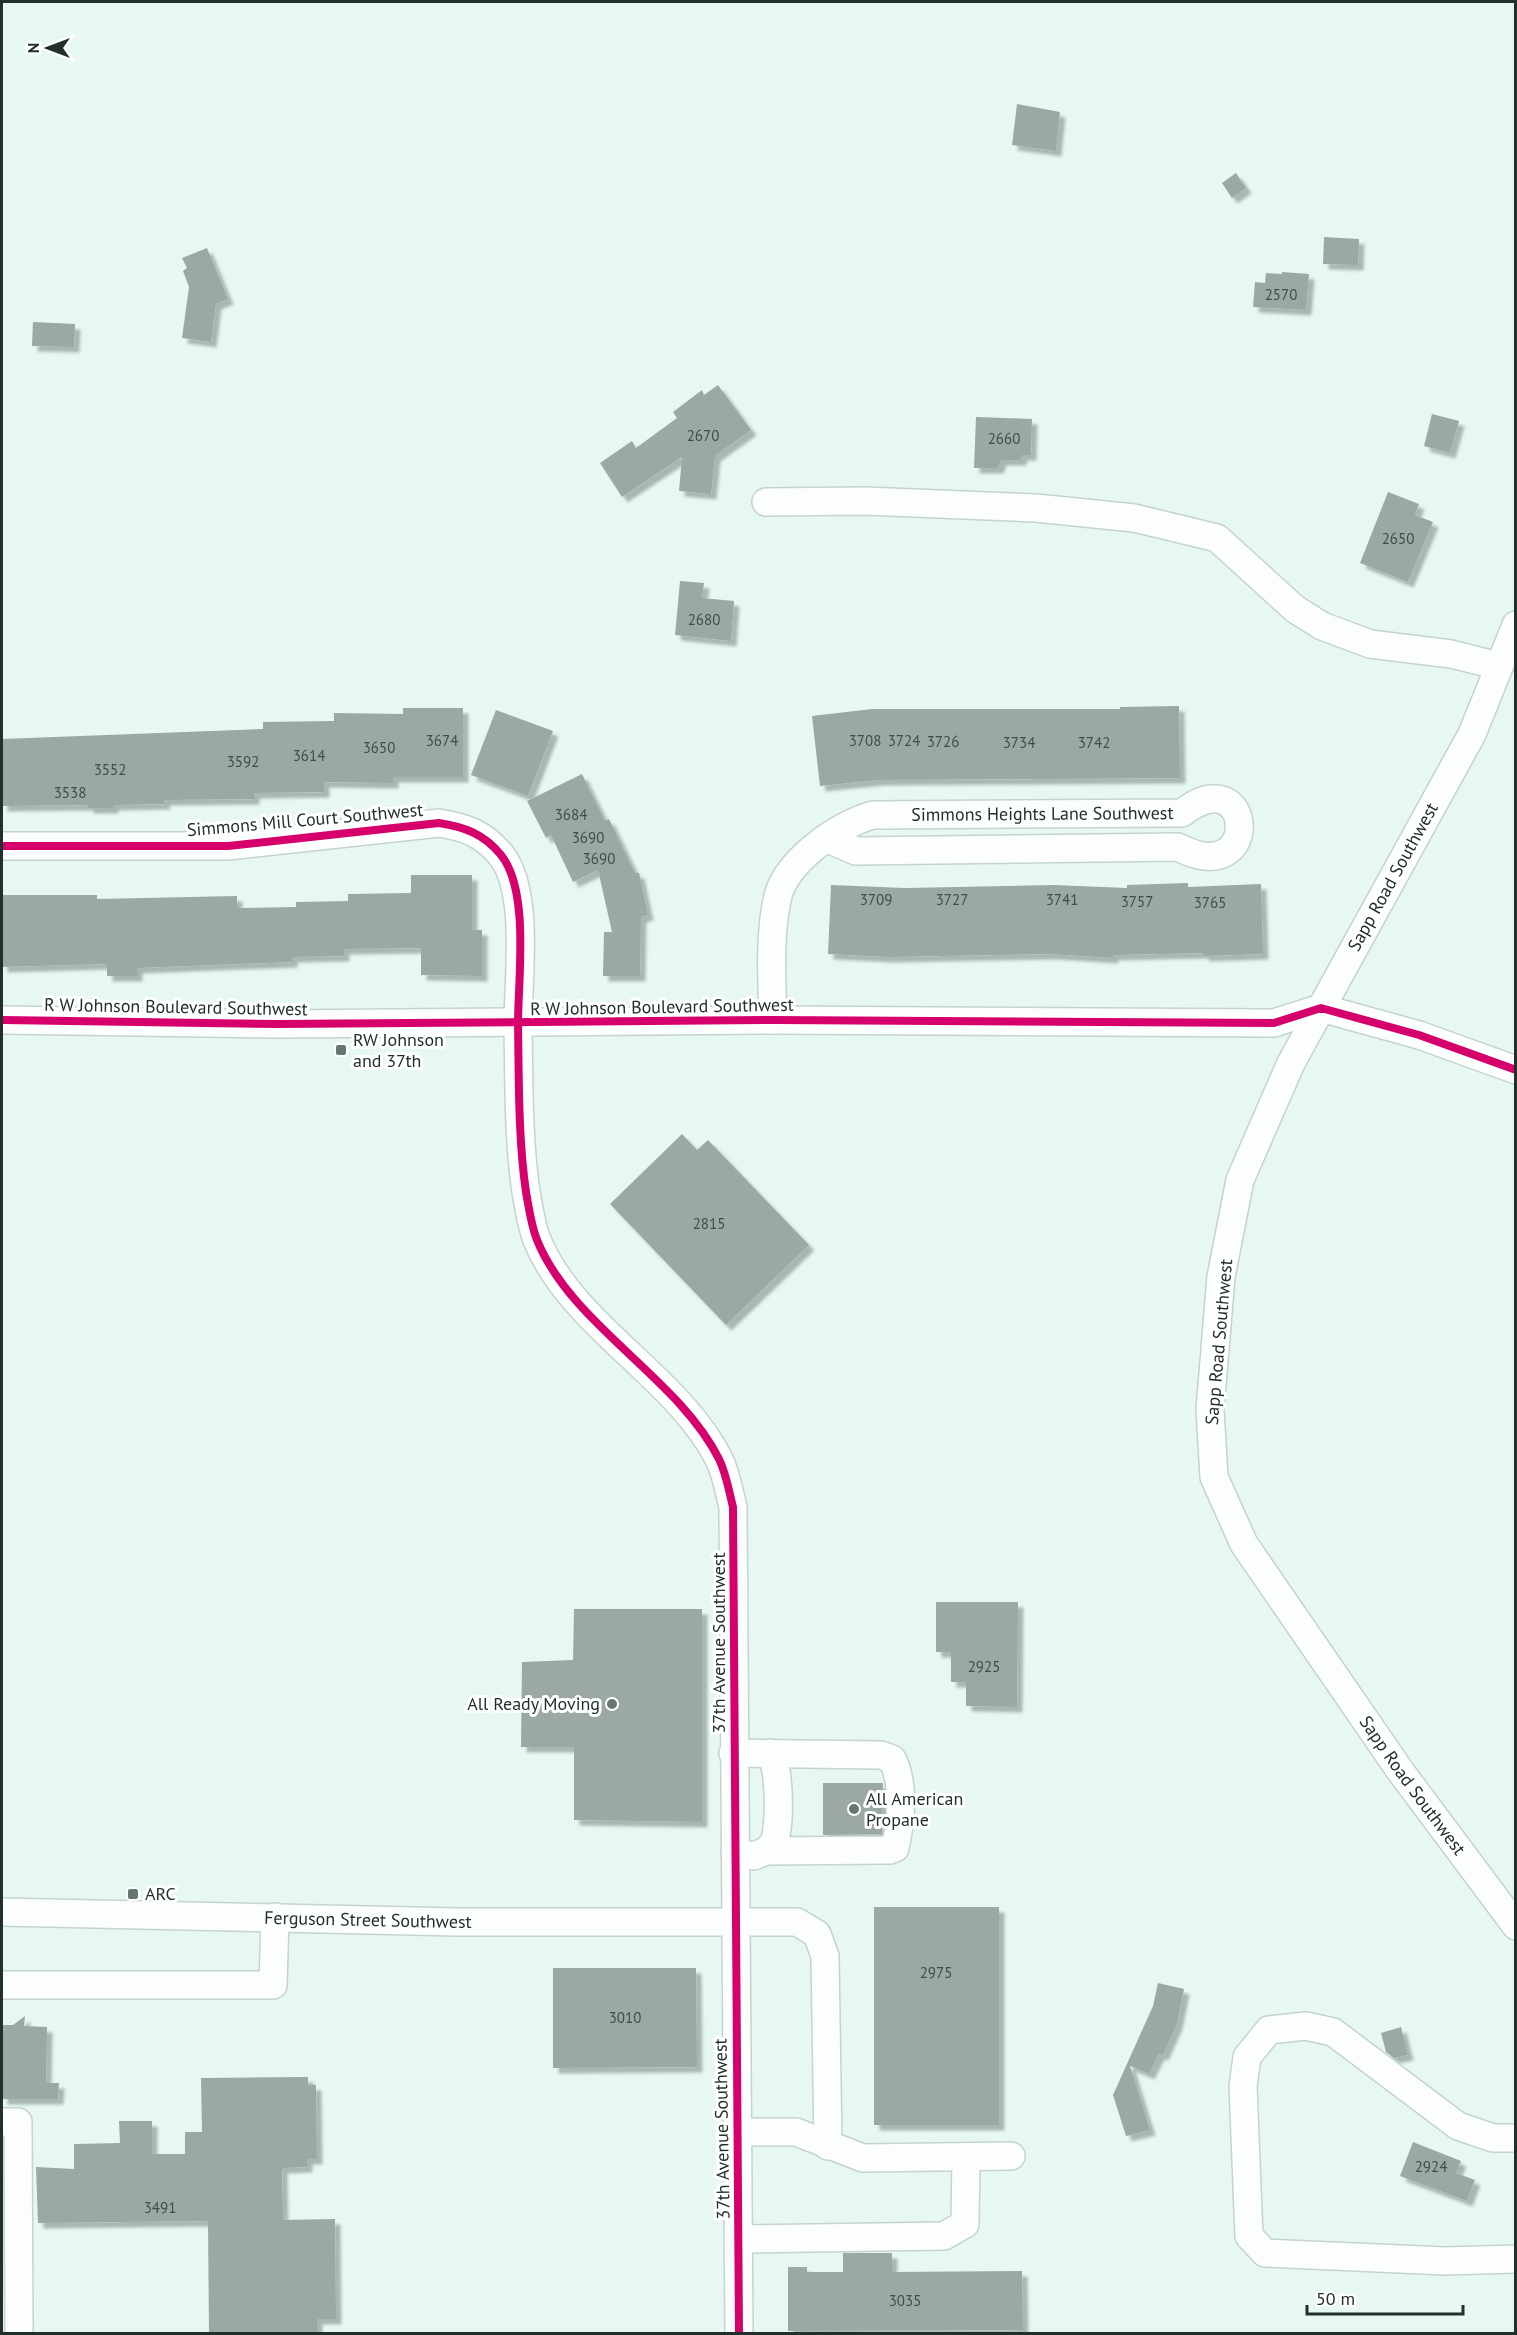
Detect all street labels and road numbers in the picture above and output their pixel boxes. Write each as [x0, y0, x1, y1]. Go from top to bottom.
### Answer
street label: Simmons Mill Court Southwest [186, 798, 424, 841]
street label: Sapp Road Southwest [1342, 798, 1443, 955]
street label: Simmons Heights Lane Southwest [911, 801, 1174, 826]
street label: R W Johnson Boulevard Southwest [44, 993, 308, 1020]
street label: R W Johnson Boulevard Southwest [530, 993, 794, 1020]
street label: Sapp Road Southwest [1200, 1258, 1237, 1426]
street label: 37th Avenue Southwest [707, 1552, 730, 1734]
street label: Sapp Road Southwest [1355, 1711, 1471, 1859]
street label: Ferguson Street Southwest [264, 1906, 472, 1933]
street label: 37th Avenue Southwest [708, 2038, 735, 2220]

